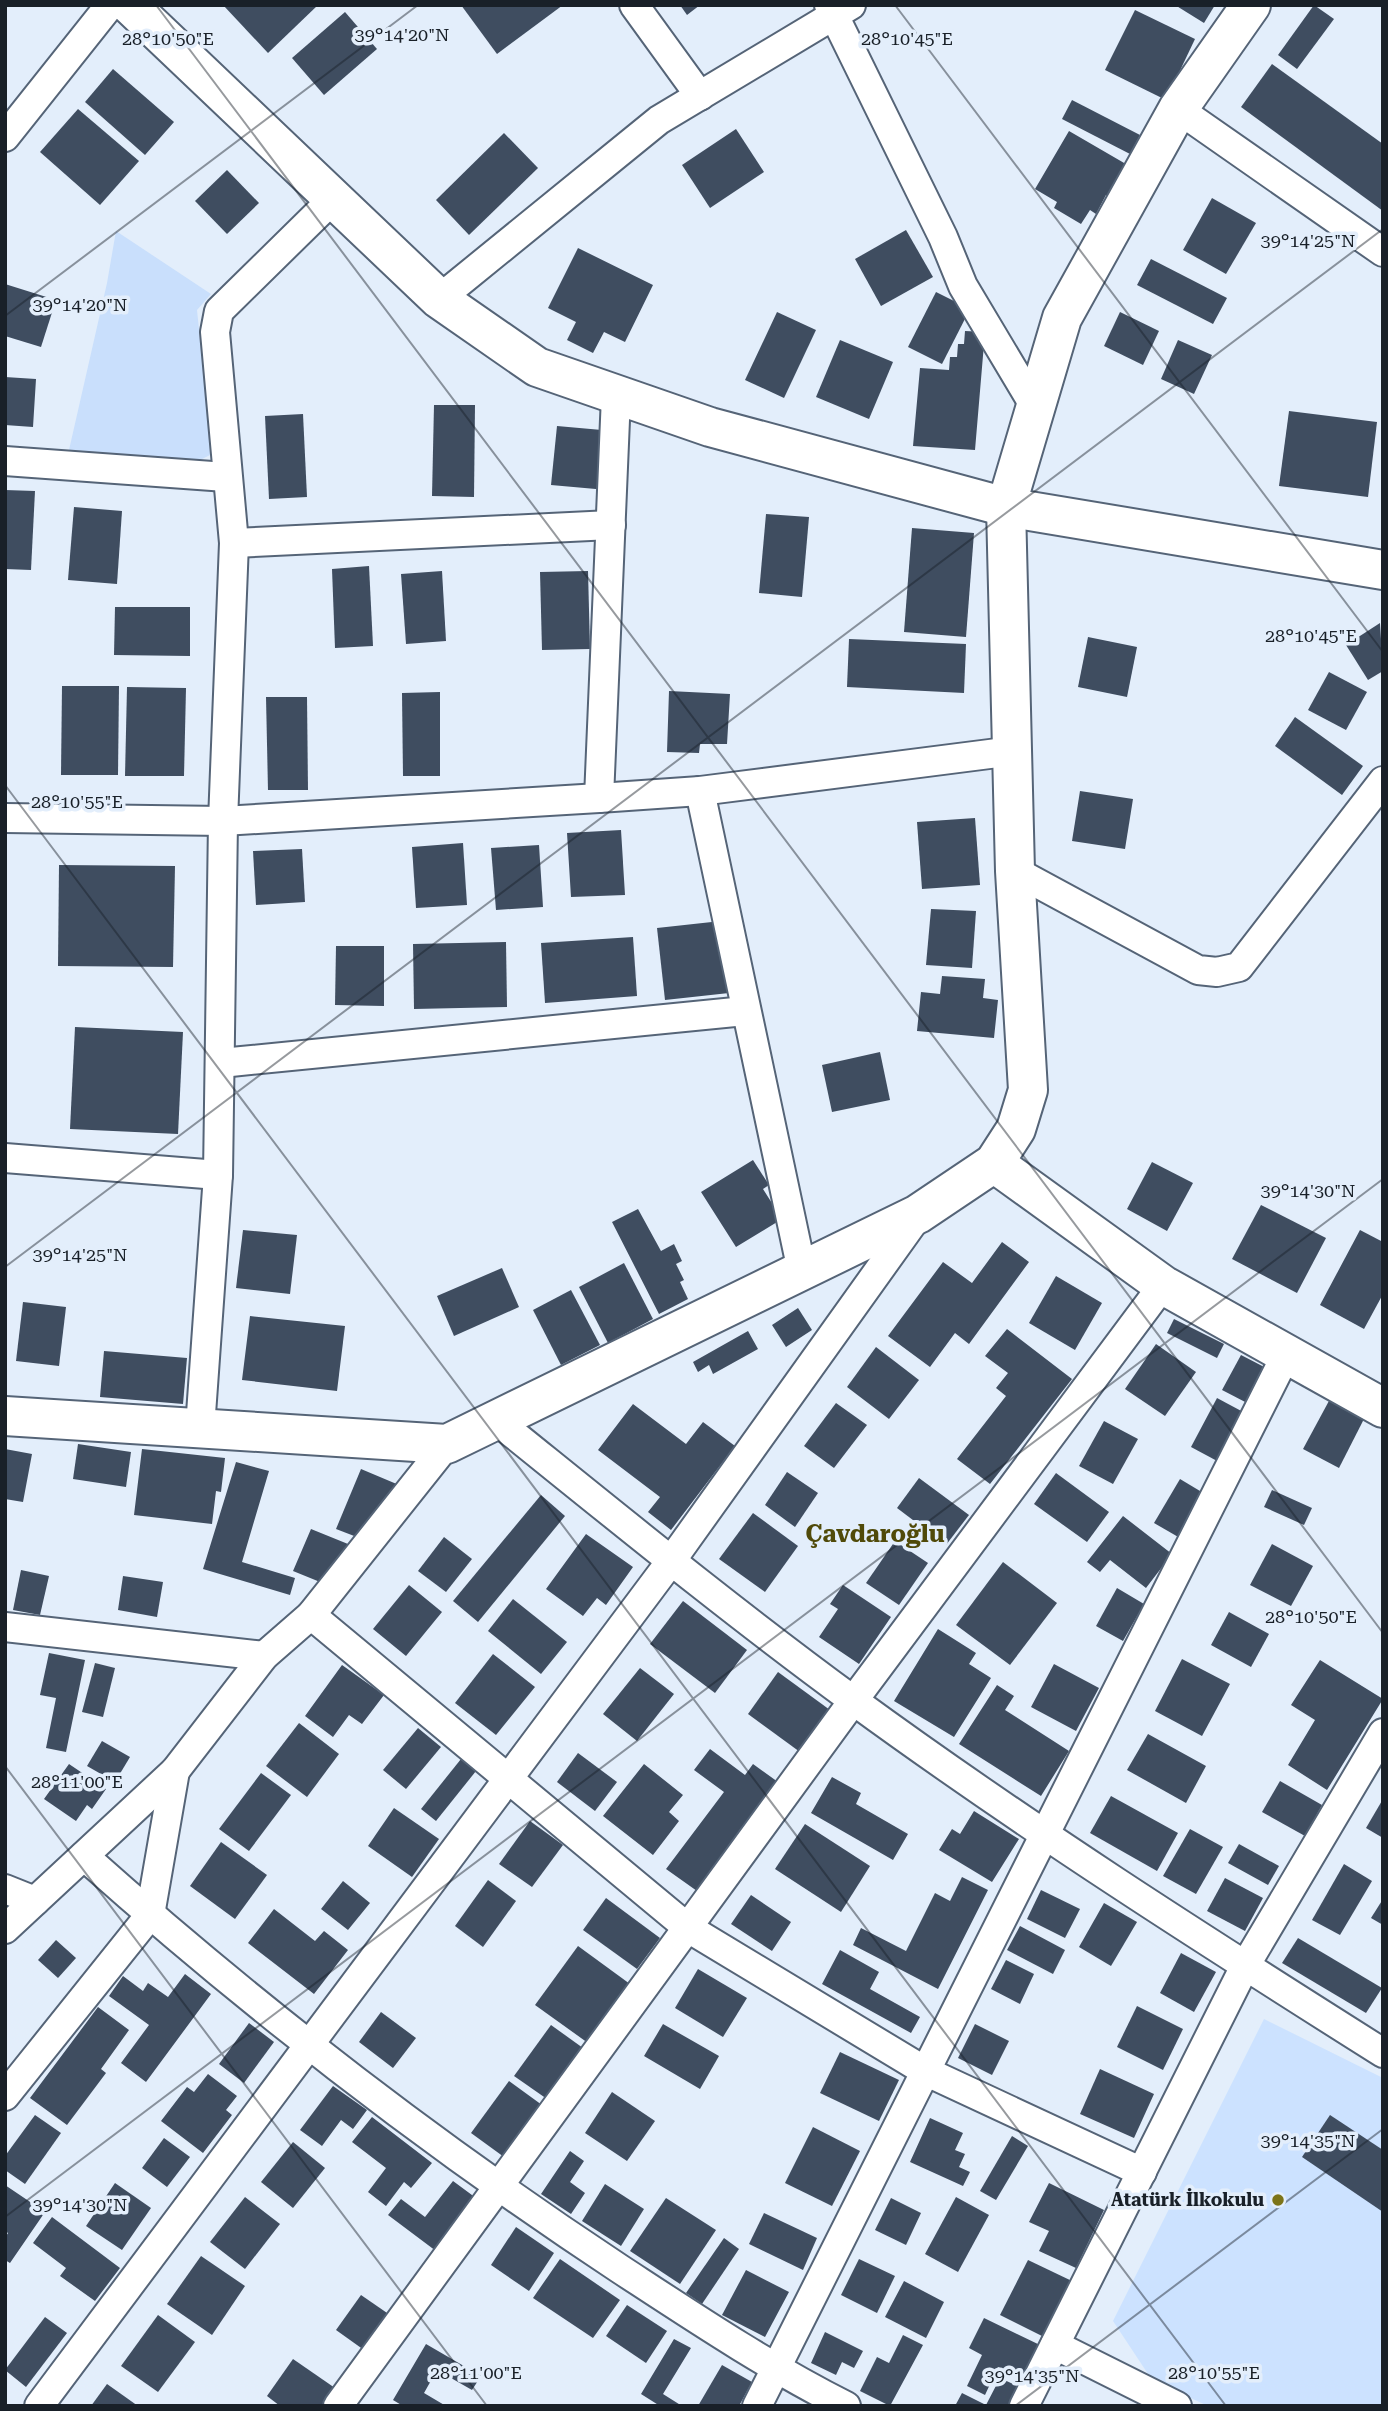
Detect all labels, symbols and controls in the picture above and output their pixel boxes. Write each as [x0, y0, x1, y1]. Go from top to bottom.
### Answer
text: 39°14'20"N [355, 24, 449, 45]
text: 28°10'50"E [122, 28, 214, 49]
text: 28°10'45"E [861, 28, 953, 49]
text: 39°14'25"N [1261, 230, 1355, 251]
text: 39°14'20"N [33, 294, 127, 315]
text: 28°10'45"E [1265, 625, 1357, 646]
text: 28°10'55"E [31, 791, 123, 812]
text: 39°14'30"N [1261, 1180, 1355, 1201]
text: 39°14'25"N [33, 1244, 127, 1265]
district label: Çavdaroğlu [806, 1520, 945, 1548]
text: 28°10'50"E [1265, 1606, 1357, 1627]
text: 28°11'00"E [31, 1771, 123, 1792]
text: 39°14'35"N [1261, 2130, 1355, 2151]
place label: Atatürk İlkokulu [1111, 2188, 1264, 2210]
marker: Atatürk İlkokulu [1270, 2192, 1286, 2208]
text: 39°14'30"N [33, 2194, 127, 2215]
text: 28°11'00"E [430, 2362, 522, 2383]
text: 28°10'55"E [1168, 2362, 1260, 2383]
text: 39°14'35"N [985, 2365, 1079, 2386]

